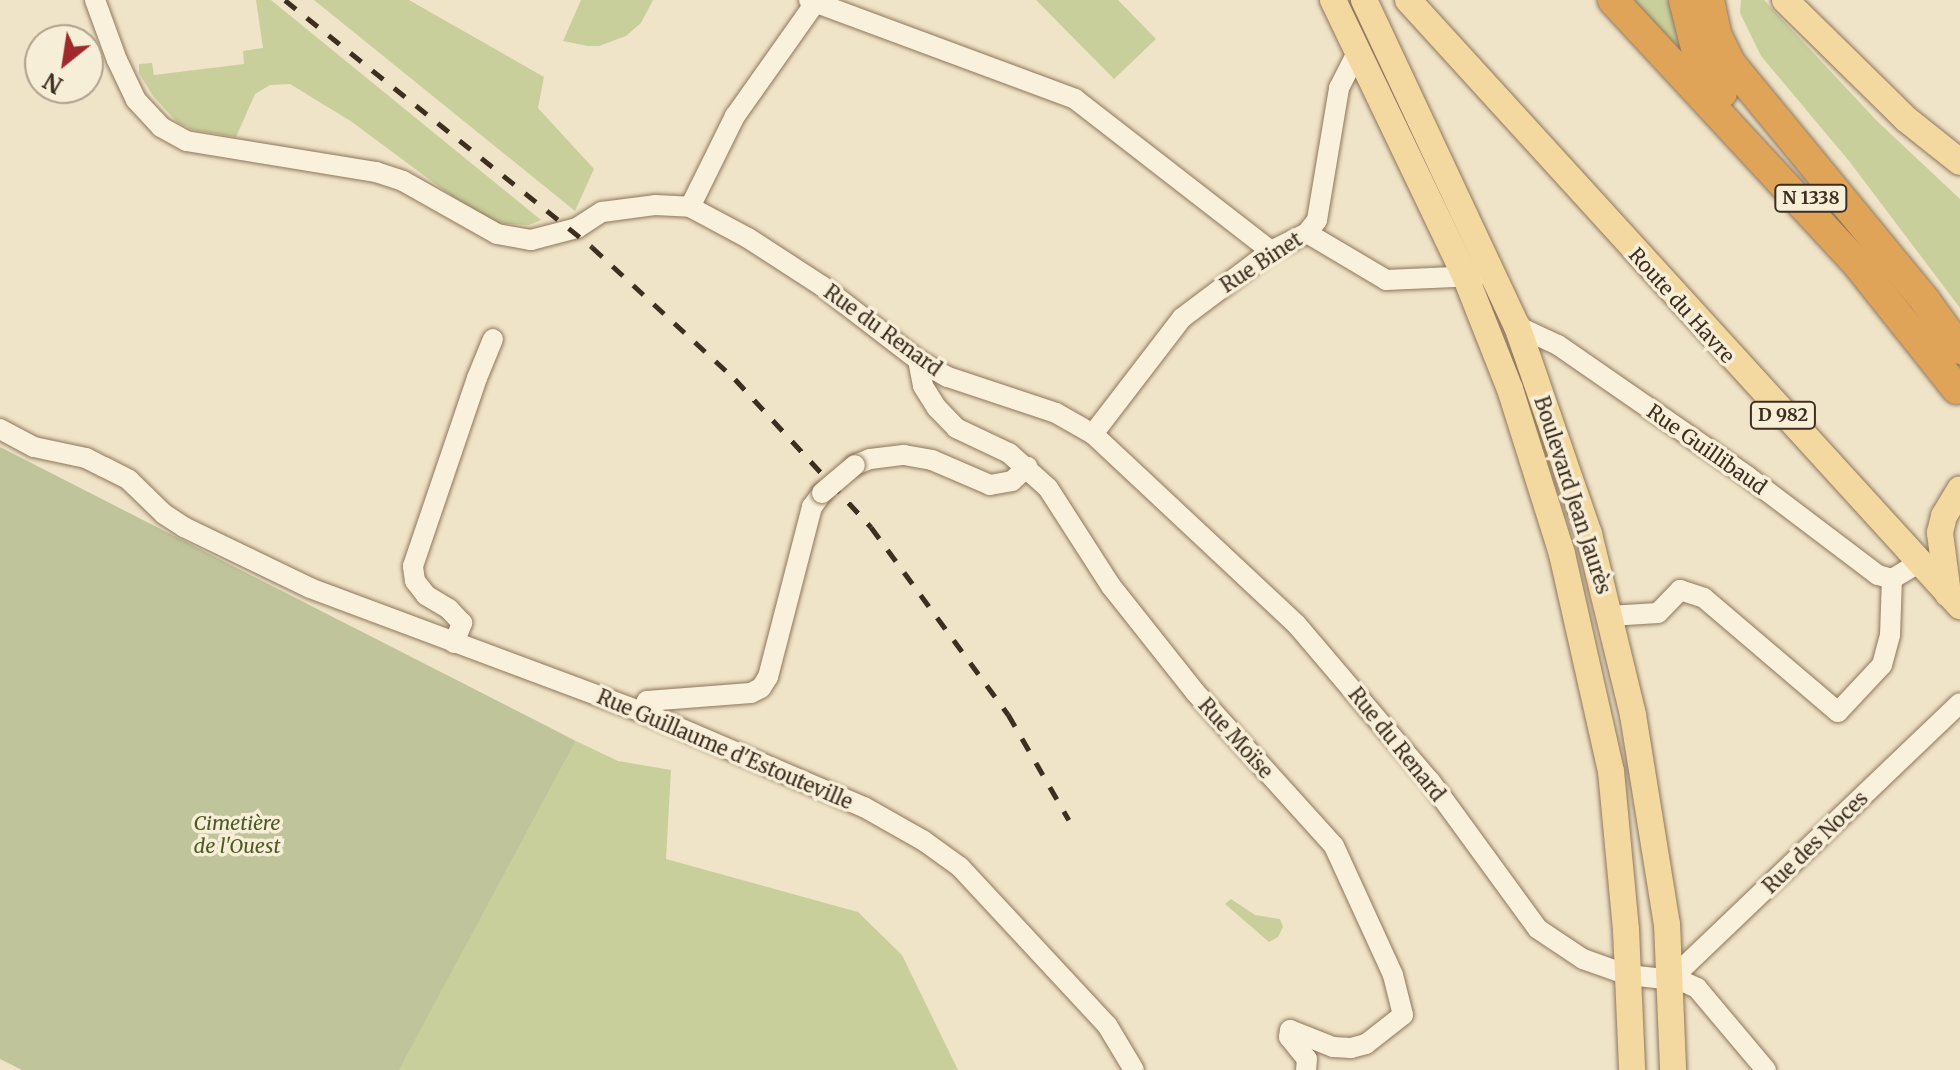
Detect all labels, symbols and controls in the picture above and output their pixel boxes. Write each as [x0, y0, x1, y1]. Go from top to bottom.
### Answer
north arrow [24, 24, 104, 104]
text: N [38, 67, 68, 100]
road number: N 1338 [1773, 184, 1849, 212]
street label: Rue Binet [1216, 227, 1306, 297]
street label: Route du Havre [1624, 243, 1740, 367]
street label: Rue du Renard [820, 279, 946, 381]
street label: Boulevard Jean Jaurès [1530, 393, 1616, 597]
street label: Rue Guillibaud [1643, 399, 1771, 499]
road number: D 982 [1749, 401, 1817, 429]
street label: Rue du Renard [1344, 682, 1450, 806]
street label: Rue Guillaume d'Estouteville [594, 684, 856, 814]
street label: Rue Moïse [1194, 693, 1278, 783]
street label: Rue des Noces [1758, 786, 1872, 898]
park label: Cimetière de l'Ouest [193, 811, 281, 858]

